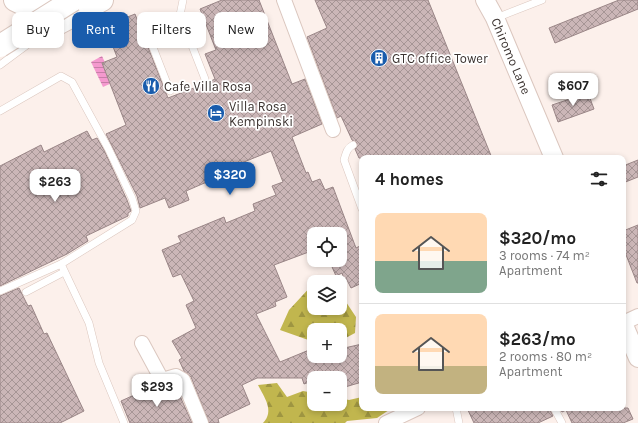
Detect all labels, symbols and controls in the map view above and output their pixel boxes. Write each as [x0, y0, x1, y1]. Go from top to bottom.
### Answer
chip: Buy [12, 12, 64, 48]
chip: Rent [72, 12, 129, 48]
chip: Filters [137, 12, 206, 48]
chip: New [214, 12, 268, 48]
street label: Chiromo Lane [488, 16, 534, 97]
building icon: GTC office Tower [369, 48, 389, 68]
place label: GTC office Tower [392, 51, 488, 66]
pin: $607 [549, 73, 597, 107]
restaurant icon: Cafe Villa Rosa [141, 76, 161, 96]
text: $607 [557, 78, 589, 93]
place label: Cafe Villa Rosa [164, 79, 251, 94]
place label: Villa Rosa Kempinski [229, 99, 293, 129]
hotel icon: Villa Rosa Kempinski [206, 103, 226, 123]
pin: $320 [206, 162, 254, 196]
text: $320 [213, 167, 247, 182]
icon: filters [588, 168, 610, 190]
pin: $263 [31, 169, 79, 203]
text: 4 homes [375, 169, 444, 189]
text: $263 [39, 174, 71, 189]
map controls [307, 227, 347, 411]
button: locate [307, 227, 347, 267]
text: $320/mo [499, 228, 576, 248]
icon: home [407, 229, 455, 277]
text: 3 rooms · 74 m² [499, 248, 590, 263]
text: Apartment [499, 263, 562, 278]
button: layers [307, 275, 347, 315]
button: + [307, 323, 347, 363]
text: $263/mo [499, 329, 576, 349]
icon: home [407, 330, 455, 378]
text: 2 rooms · 80 m² [499, 349, 592, 364]
text: Apartment [499, 364, 562, 379]
button: − [307, 371, 347, 411]
pin: $293 [133, 374, 181, 408]
text: $293 [141, 379, 173, 394]

